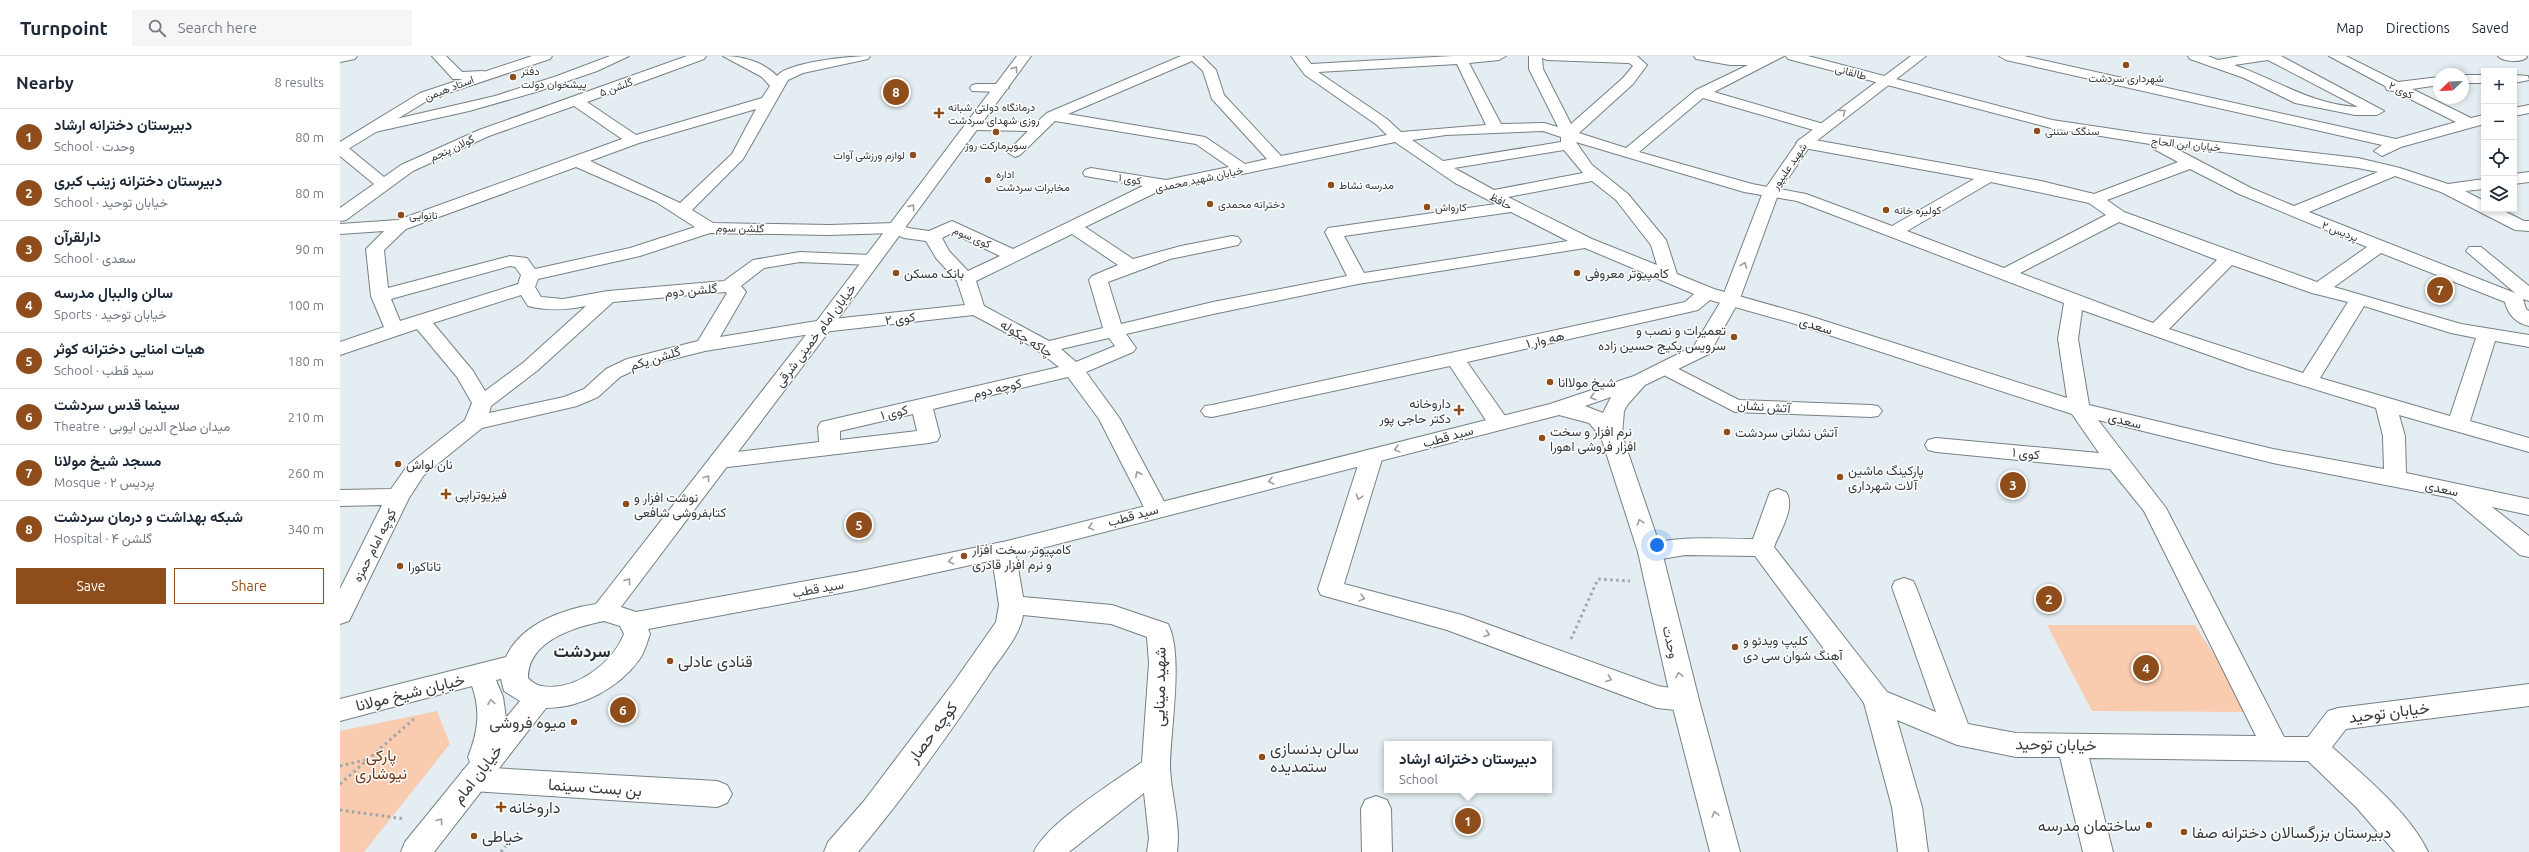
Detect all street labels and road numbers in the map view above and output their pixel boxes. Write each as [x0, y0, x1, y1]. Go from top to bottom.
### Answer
street label: طالقانی [1834, 62, 1868, 83]
street label: استاد هیمن [423, 73, 476, 104]
street label: گلشن ۵ [598, 75, 635, 99]
street label: کوی ۲ [2386, 79, 2415, 102]
street label: گولان پنجم [428, 132, 477, 165]
street label: خیابان ابن الحاج [2150, 134, 2221, 156]
street label: شهید علیپور [1768, 140, 1811, 193]
street label: خیابان شهید محمدی [1154, 164, 1245, 195]
street label: کوی ۱ [1118, 171, 1142, 188]
street label: حافظ [1488, 190, 1514, 212]
street label: پردیس ۲ [2319, 219, 2360, 245]
street label: گلشن سوم [716, 222, 764, 236]
street label: کوی سوم [950, 224, 993, 252]
street label: گلشن دوم [664, 281, 718, 301]
street label: خیابان امام خمینی شرقی [772, 281, 860, 390]
street label: کوی ۲ [884, 309, 916, 329]
street label: سعدی [1797, 313, 1834, 339]
street label: چاکه چکوله [997, 316, 1056, 362]
street label: هه وار ۱ [1525, 328, 1566, 352]
street label: گلشن یکم [628, 344, 683, 374]
street label: کوچه دوم [971, 376, 1024, 403]
street label: آتش نشان [1737, 397, 1792, 417]
street label: کوی ۱ [879, 402, 910, 424]
street label: سعدی [2106, 409, 2143, 433]
street label: سید قطب [1421, 423, 1475, 450]
street label: کوی ۱ [2011, 445, 2041, 463]
street label: سعدی [2424, 477, 2460, 501]
street label: سید قطب [1106, 502, 1160, 529]
street label: کوچه امام حمزه [350, 506, 401, 585]
street label: سید قطب [791, 577, 845, 600]
street label: وحدت [1659, 624, 1682, 660]
street label: شهید مینایی [1149, 647, 1171, 727]
street label: خیابان شیخ مولانا [354, 670, 467, 717]
street label: کوچه حصار [903, 698, 963, 768]
street label: خیابان توحید [2348, 698, 2431, 728]
street label: خیابان توحید [2015, 734, 2097, 756]
street label: خیابان امام [448, 741, 507, 808]
street label: بن بست سینما [547, 775, 642, 801]

